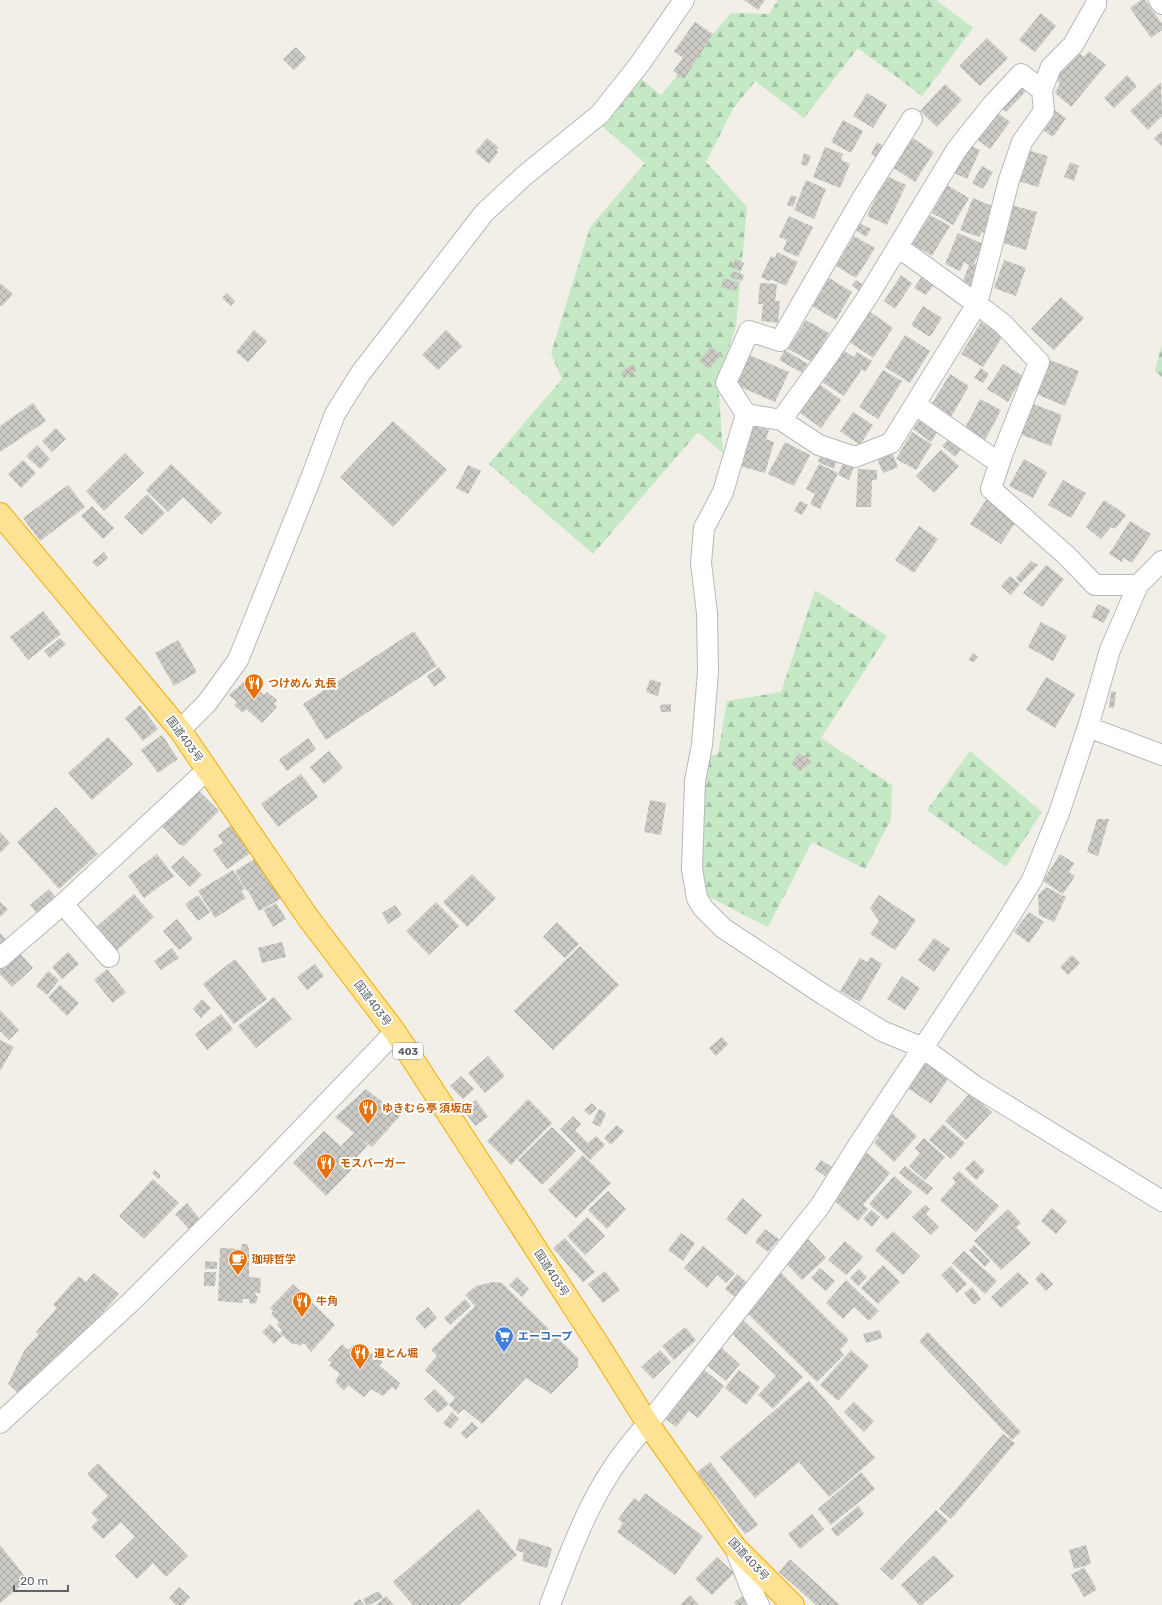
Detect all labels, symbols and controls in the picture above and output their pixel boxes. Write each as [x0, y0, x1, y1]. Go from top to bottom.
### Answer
restaurant icon: つけめん 丸長 [243, 672, 265, 700]
place label: つけめん 丸長 [268, 677, 336, 690]
street label: 国道403号 [164, 714, 206, 765]
street label: 国道403号 [351, 978, 394, 1029]
road number: 403 [393, 1043, 423, 1059]
restaurant icon: ゆきむら亭 須坂店 [357, 1097, 379, 1125]
place label: ゆきむら亭 須坂店 [382, 1102, 472, 1115]
restaurant icon: モスバーガー [315, 1152, 337, 1180]
place label: モスバーガー [340, 1157, 406, 1170]
street label: 国道403号 [532, 1247, 572, 1299]
cafe icon: 珈琲哲学 [227, 1248, 249, 1276]
place label: 珈琲哲学 [252, 1253, 296, 1266]
restaurant icon: 牛角 [291, 1290, 313, 1318]
place label: 牛角 [316, 1295, 338, 1308]
supermarket icon: エーコープ [493, 1325, 515, 1353]
place label: エーコープ [518, 1330, 572, 1343]
restaurant icon: 道とん堀 [349, 1342, 371, 1370]
place label: 道とん堀 [374, 1347, 418, 1360]
street label: 国道403号 [726, 1535, 772, 1583]
scale bar [14, 1567, 68, 1593]
text: 20 m [20, 1574, 48, 1588]

